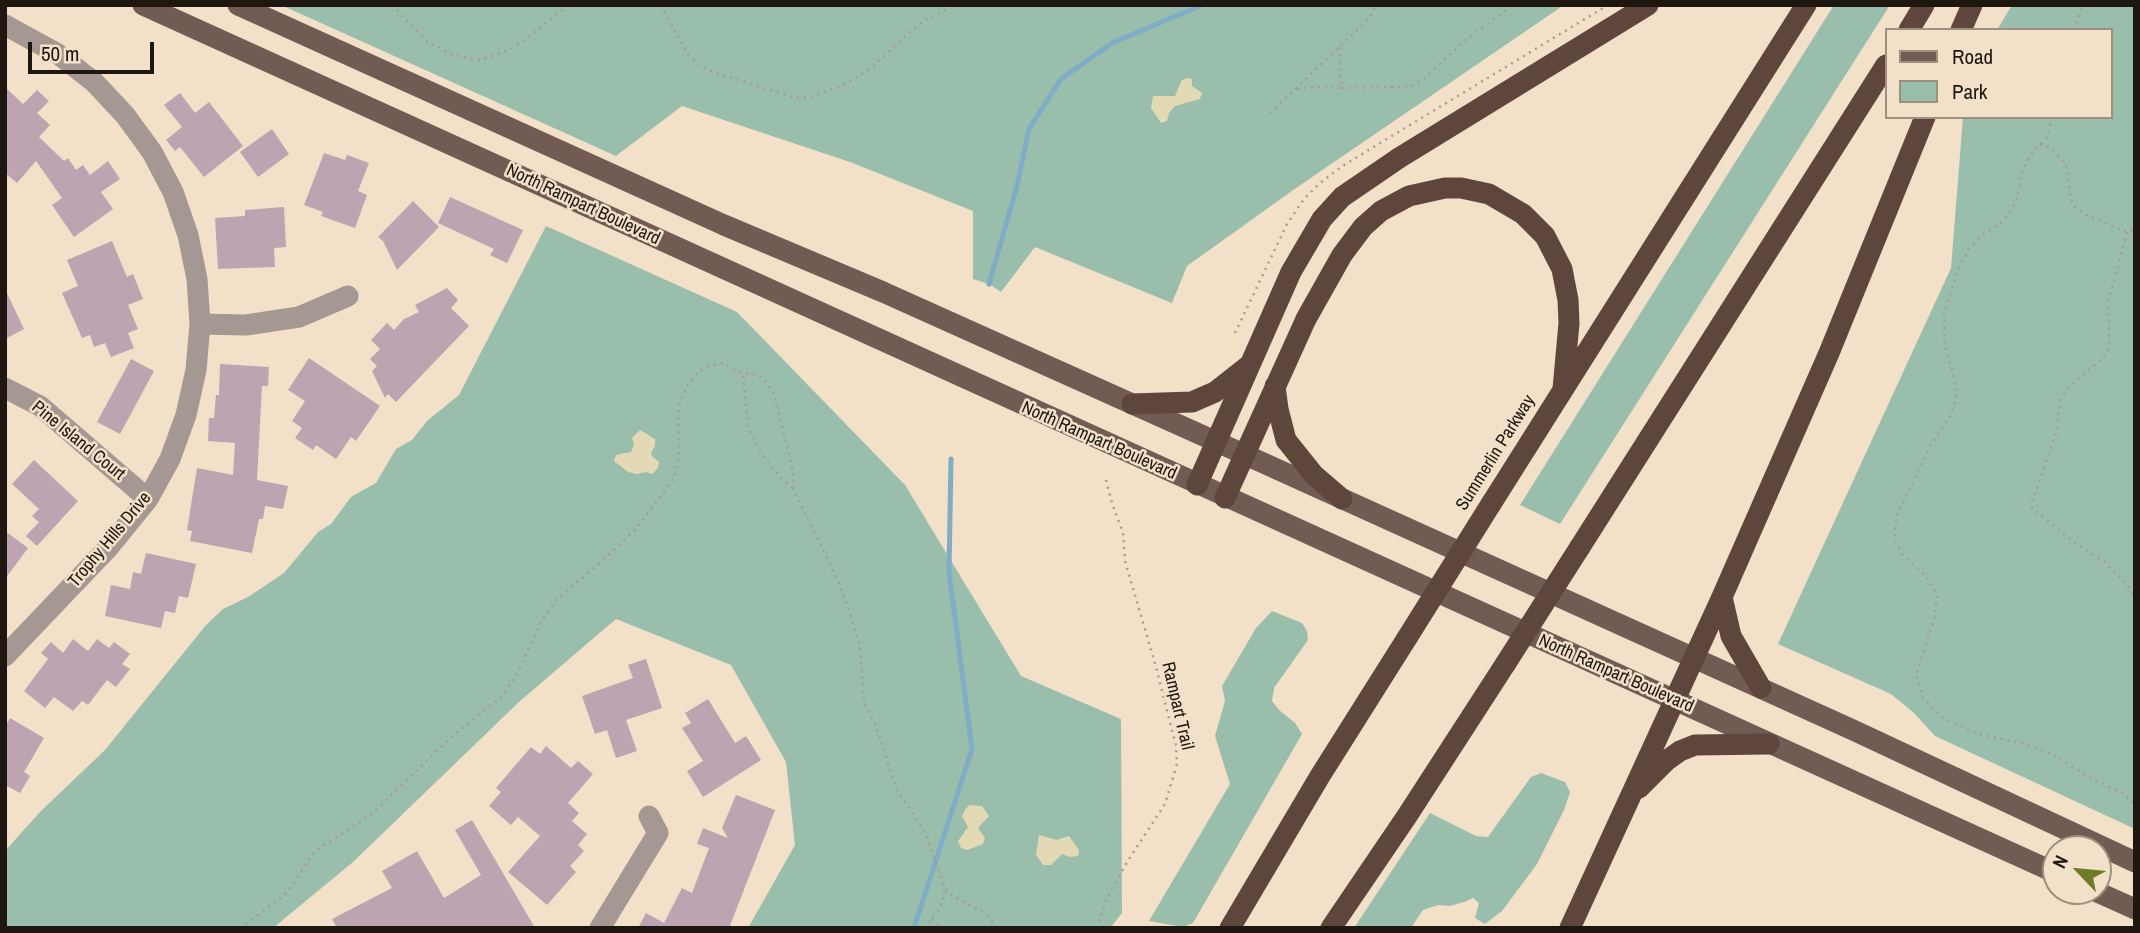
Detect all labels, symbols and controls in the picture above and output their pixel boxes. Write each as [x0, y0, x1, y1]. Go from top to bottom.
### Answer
scale bar [32, 28, 158, 72]
legend [1884, 28, 2112, 119]
text: 50 m [41, 39, 79, 68]
text: Road [1952, 42, 1993, 71]
text: Park [1952, 77, 1987, 106]
street label: North Rampart Boulevard [503, 160, 663, 250]
street label: Summerlin Parkway [1452, 391, 1540, 515]
street label: Pine Island Court [27, 397, 129, 485]
street label: North Rampart Boulevard [1018, 397, 1180, 485]
street label: Trophy Hills Drive [64, 488, 156, 592]
street label: North Rampart Boulevard [1535, 630, 1697, 718]
street label: Rampart Trail [1156, 660, 1198, 752]
north arrow [2042, 835, 2112, 905]
text: N [2046, 851, 2074, 872]

